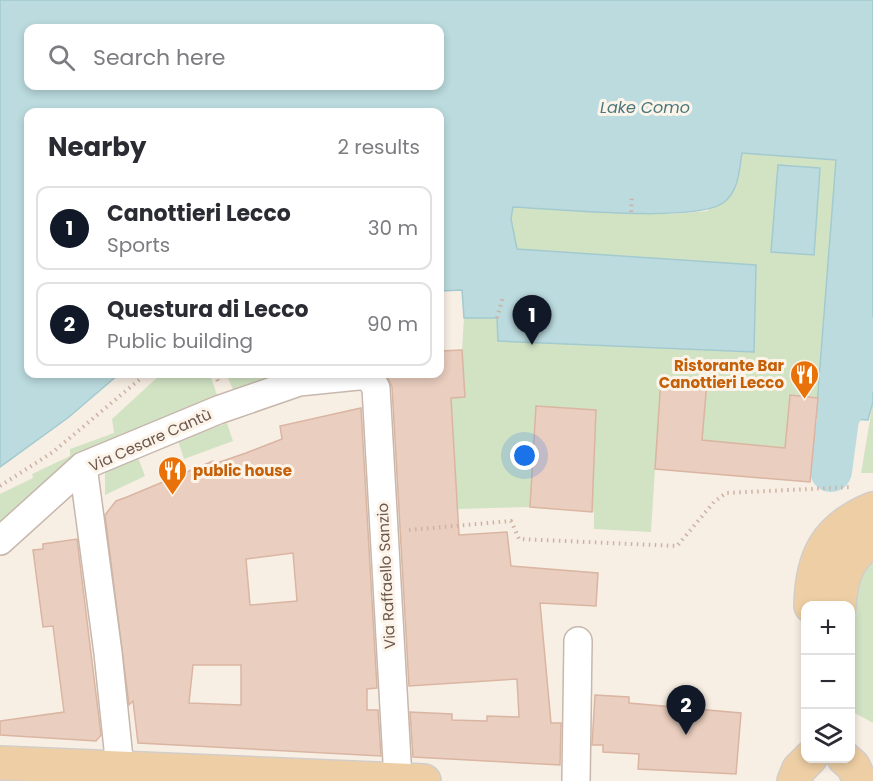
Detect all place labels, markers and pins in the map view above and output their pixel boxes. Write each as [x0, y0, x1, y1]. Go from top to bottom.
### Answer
pin: 1 [512, 296, 552, 345]
place label: Ristorante Bar Canottieri Lecco [659, 355, 785, 393]
restaurant icon: Ristorante Bar Canottieri Lecco [789, 358, 821, 400]
restaurant icon: public house [156, 454, 188, 496]
place label: public house [193, 460, 292, 481]
pin: 2 [666, 686, 706, 735]

